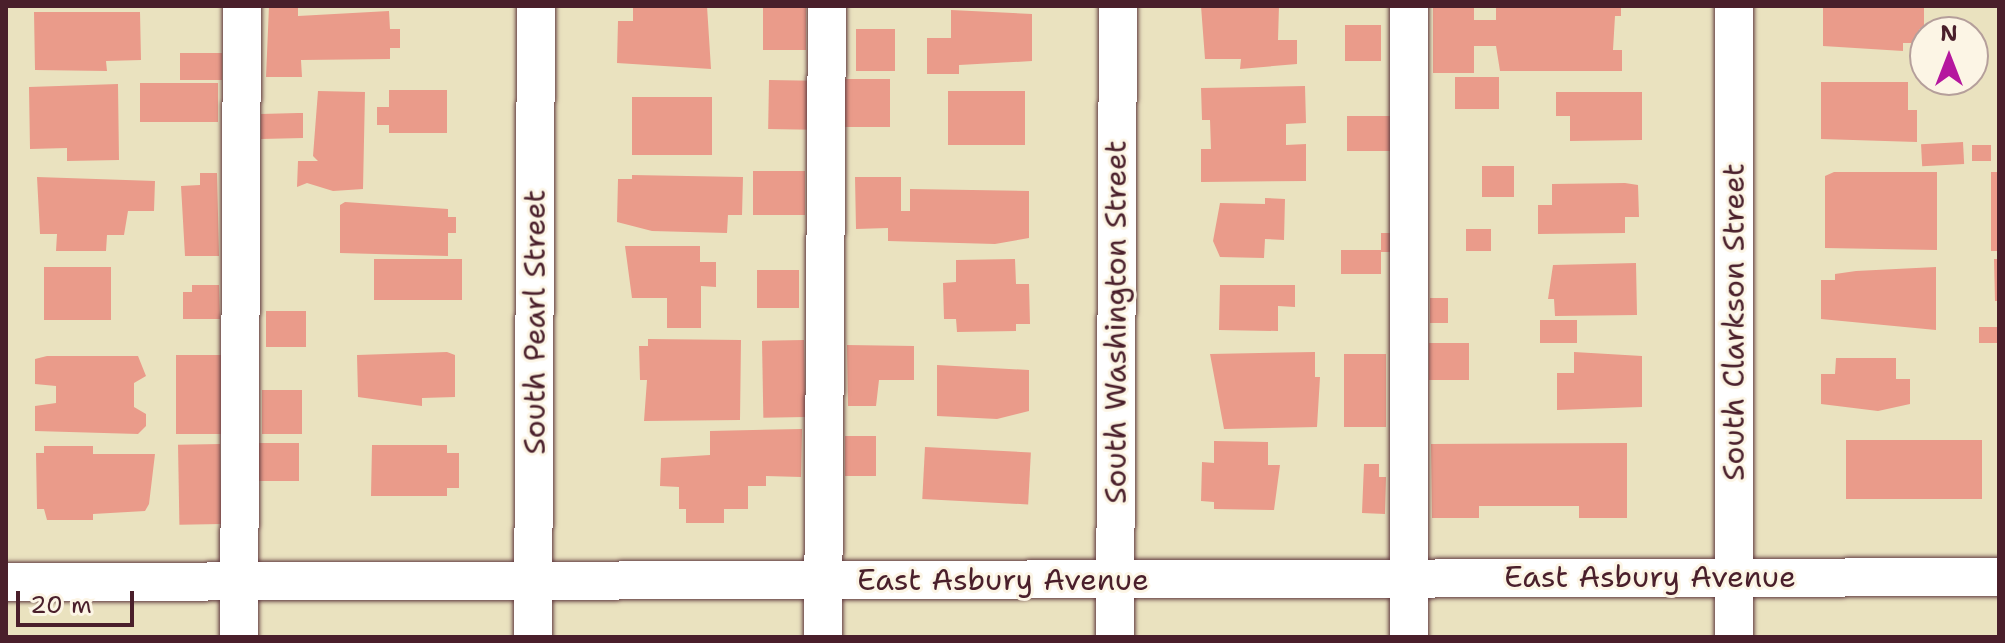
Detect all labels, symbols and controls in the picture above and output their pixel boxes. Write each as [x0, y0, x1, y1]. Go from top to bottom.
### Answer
north arrow [1909, 16, 1989, 96]
text: N [1940, 19, 1958, 48]
street label: South Washington Street [1098, 140, 1134, 504]
street label: South Clarkson Street [1716, 163, 1752, 481]
street label: South Pearl Street [517, 189, 553, 455]
street label: East Asbury Avenue [1504, 559, 1796, 595]
street label: East Asbury Avenue [857, 562, 1149, 598]
scale bar [20, 575, 138, 625]
text: 20 m [30, 589, 92, 621]

